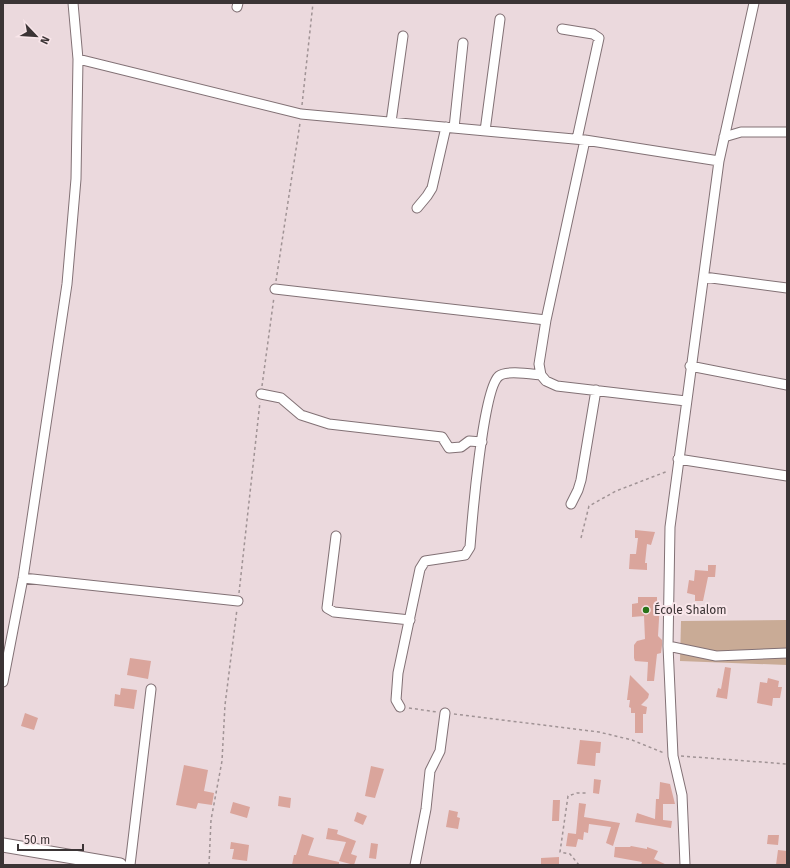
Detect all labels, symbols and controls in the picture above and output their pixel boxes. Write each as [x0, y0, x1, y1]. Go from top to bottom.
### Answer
north arrow [16, 16, 56, 56]
text: N [37, 34, 52, 46]
place label: École Shalom [654, 602, 727, 617]
marker: École Shalom [641, 605, 651, 615]
scale bar [18, 826, 83, 852]
text: 50 m [24, 833, 50, 847]

